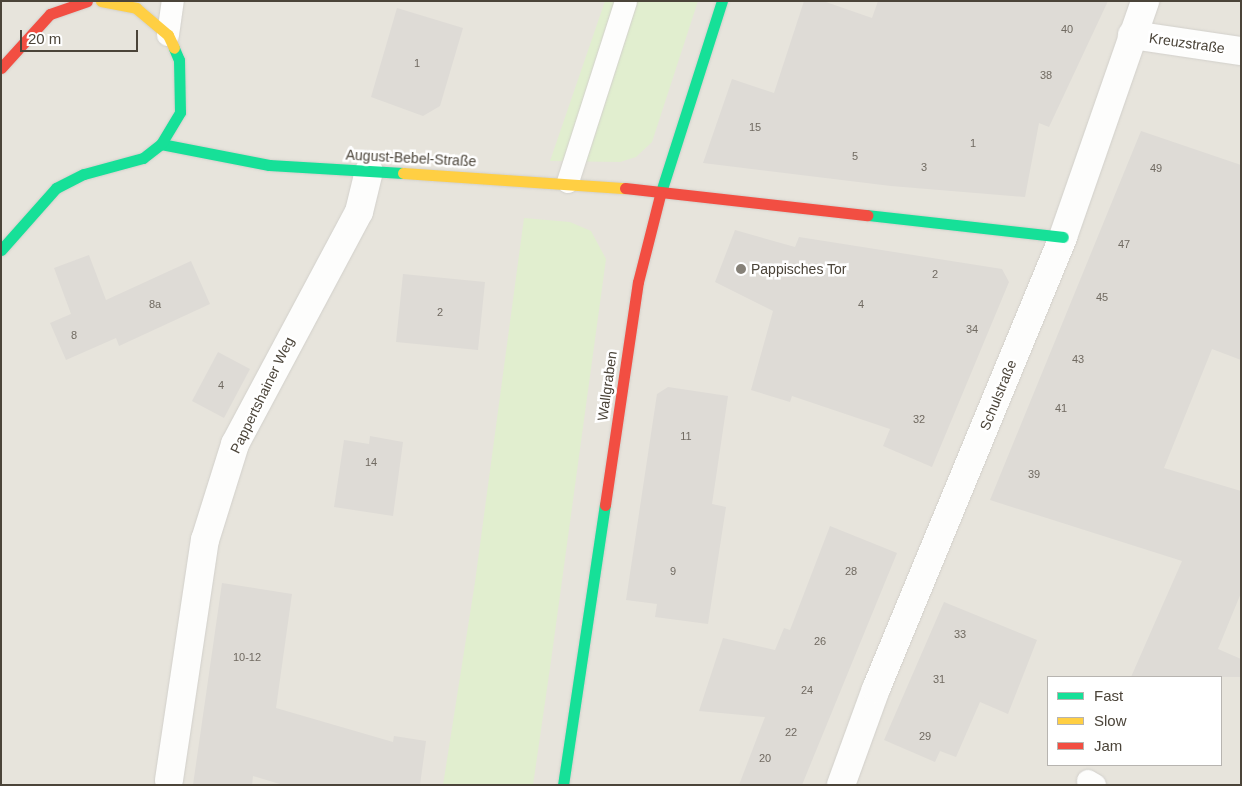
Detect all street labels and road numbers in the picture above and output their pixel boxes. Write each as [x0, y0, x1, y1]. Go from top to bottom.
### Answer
street label: Kreuzstraße [1148, 29, 1226, 57]
street label: August-Bebel-Straße [345, 146, 477, 170]
street label: Pappertshainer Weg [227, 334, 297, 456]
street label: Wallgraben [594, 350, 620, 422]
street label: Schulstraße [976, 357, 1020, 433]

